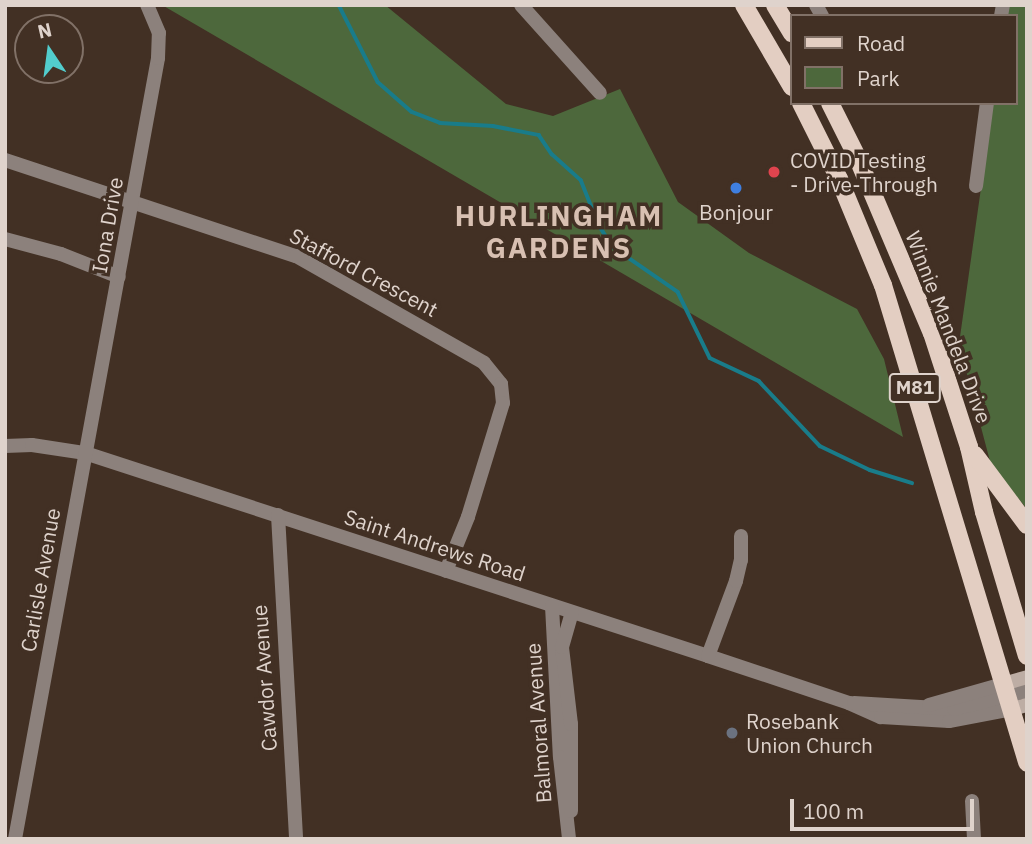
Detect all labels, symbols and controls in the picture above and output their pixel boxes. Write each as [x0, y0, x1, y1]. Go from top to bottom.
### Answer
north arrow [14, 14, 84, 84]
legend [790, 14, 1018, 105]
text: N [35, 17, 54, 44]
text: Road [857, 29, 905, 57]
text: Park [857, 64, 900, 92]
place label: COVID Testing - Drive-Through [790, 147, 938, 197]
marker: COVID Testing - Drive-Through [764, 162, 784, 182]
street label: Iona Drive [86, 175, 128, 275]
marker: Bonjour [728, 180, 744, 196]
district label: HURLINGHAM GARDENS [456, 199, 662, 265]
place label: Bonjour [699, 199, 773, 225]
street label: Stafford Crescent [285, 222, 443, 322]
street label: Winnie Mandela Drive [901, 227, 997, 427]
road number: M81 [889, 372, 941, 404]
street label: Saint Andrews Road [341, 504, 529, 586]
street label: Carlisle Avenue [15, 506, 65, 654]
street label: Cawdor Avenue [246, 604, 282, 752]
street label: Balmoral Avenue [520, 642, 556, 804]
place label: Rosebank Union Church [746, 708, 873, 758]
marker: Rosebank Union Church [724, 725, 740, 741]
scale bar [794, 784, 978, 828]
text: 100 m [803, 797, 864, 825]

